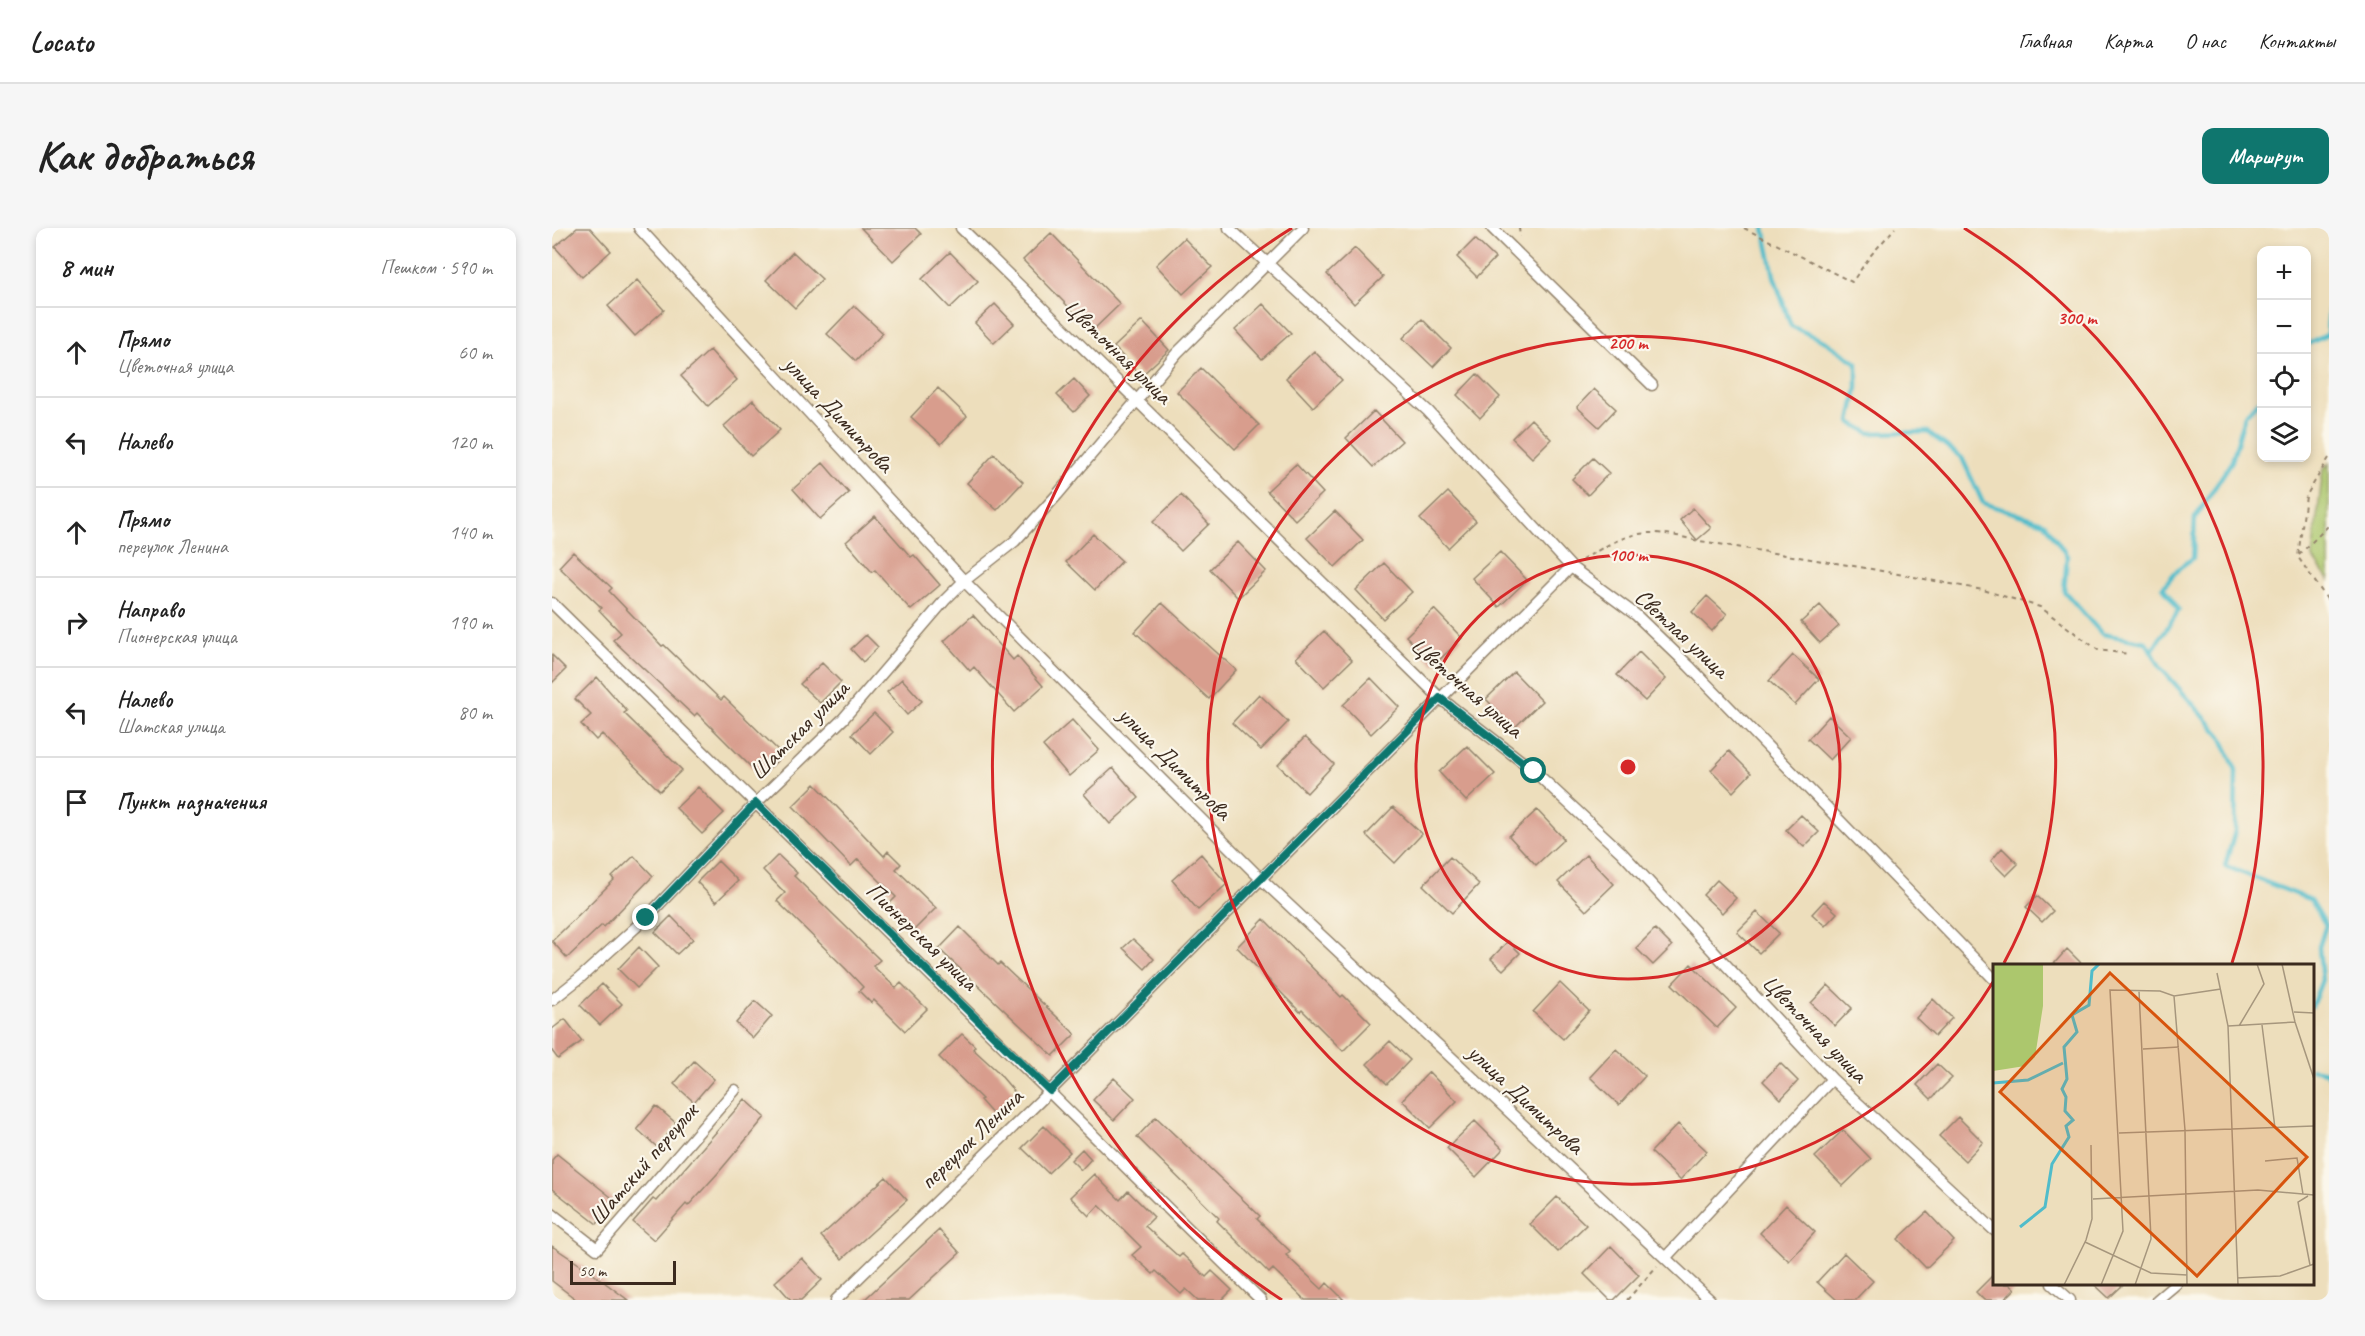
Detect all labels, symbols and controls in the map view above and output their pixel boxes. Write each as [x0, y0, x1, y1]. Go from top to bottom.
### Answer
text: Locato [30, 24, 93, 59]
text: Главная [2018, 28, 2071, 54]
text: Карта [2104, 28, 2152, 54]
text: О нас [2185, 28, 2226, 54]
text: Контакты [2259, 28, 2335, 54]
button: Маршрут [2202, 128, 2329, 184]
text: Как добраться [36, 130, 253, 183]
map controls [2257, 246, 2311, 462]
button: + [2257, 246, 2311, 300]
text: 8 мин [60, 251, 113, 284]
text: Пешком · 590 m [380, 255, 492, 280]
street label: Цветочная улица [1057, 292, 1180, 411]
button: − [2257, 300, 2311, 354]
text: 300 m [2058, 307, 2098, 329]
text: Прямо [117, 326, 169, 354]
text: 200 m [1609, 332, 1649, 354]
icon: ahead [60, 336, 93, 369]
text: 60 m [458, 340, 492, 365]
street label: улица Димитрова [776, 348, 902, 480]
text: Цветочная улица [117, 354, 233, 379]
button: locate [2257, 354, 2311, 408]
button: layers [2257, 408, 2311, 462]
icon: left [60, 426, 93, 459]
text: Налево [117, 428, 173, 456]
text: 120 m [449, 430, 492, 455]
text: Прямо [117, 506, 169, 534]
icon: ahead [60, 516, 93, 549]
text: 140 m [449, 520, 492, 545]
text: переулок Ленина [117, 534, 228, 559]
text: 100 m [1609, 544, 1649, 566]
street label: Светлая улица [1629, 582, 1737, 686]
text: Направо [117, 596, 184, 624]
icon: right [60, 606, 93, 639]
text: 190 m [449, 610, 492, 635]
text: Пионерская улица [117, 624, 237, 649]
street label: Цветочная улица [1405, 630, 1531, 745]
street label: Шатская улица [743, 672, 857, 786]
text: Налево [117, 686, 173, 714]
icon: left [60, 696, 93, 729]
street label: улица Димитрова [1111, 699, 1239, 827]
text: 80 m [458, 700, 492, 725]
text: Шатская улица [117, 714, 225, 739]
route start [1520, 757, 1546, 783]
centre of rings [1618, 757, 1638, 777]
icon: arrive [60, 786, 93, 819]
text: Пункт назначения [117, 788, 266, 816]
street label: Пионерская улица [860, 875, 985, 998]
route end [632, 904, 658, 930]
inset map [1993, 964, 2314, 1285]
street label: Цветочная улица [1756, 967, 1875, 1090]
street label: улица Димитрова [1460, 1036, 1592, 1162]
street label: переулок Ленина [913, 1081, 1030, 1196]
street label: Шатский переулок [582, 1095, 706, 1231]
scale bar [570, 1258, 676, 1286]
text: 50 m [579, 1261, 606, 1281]

